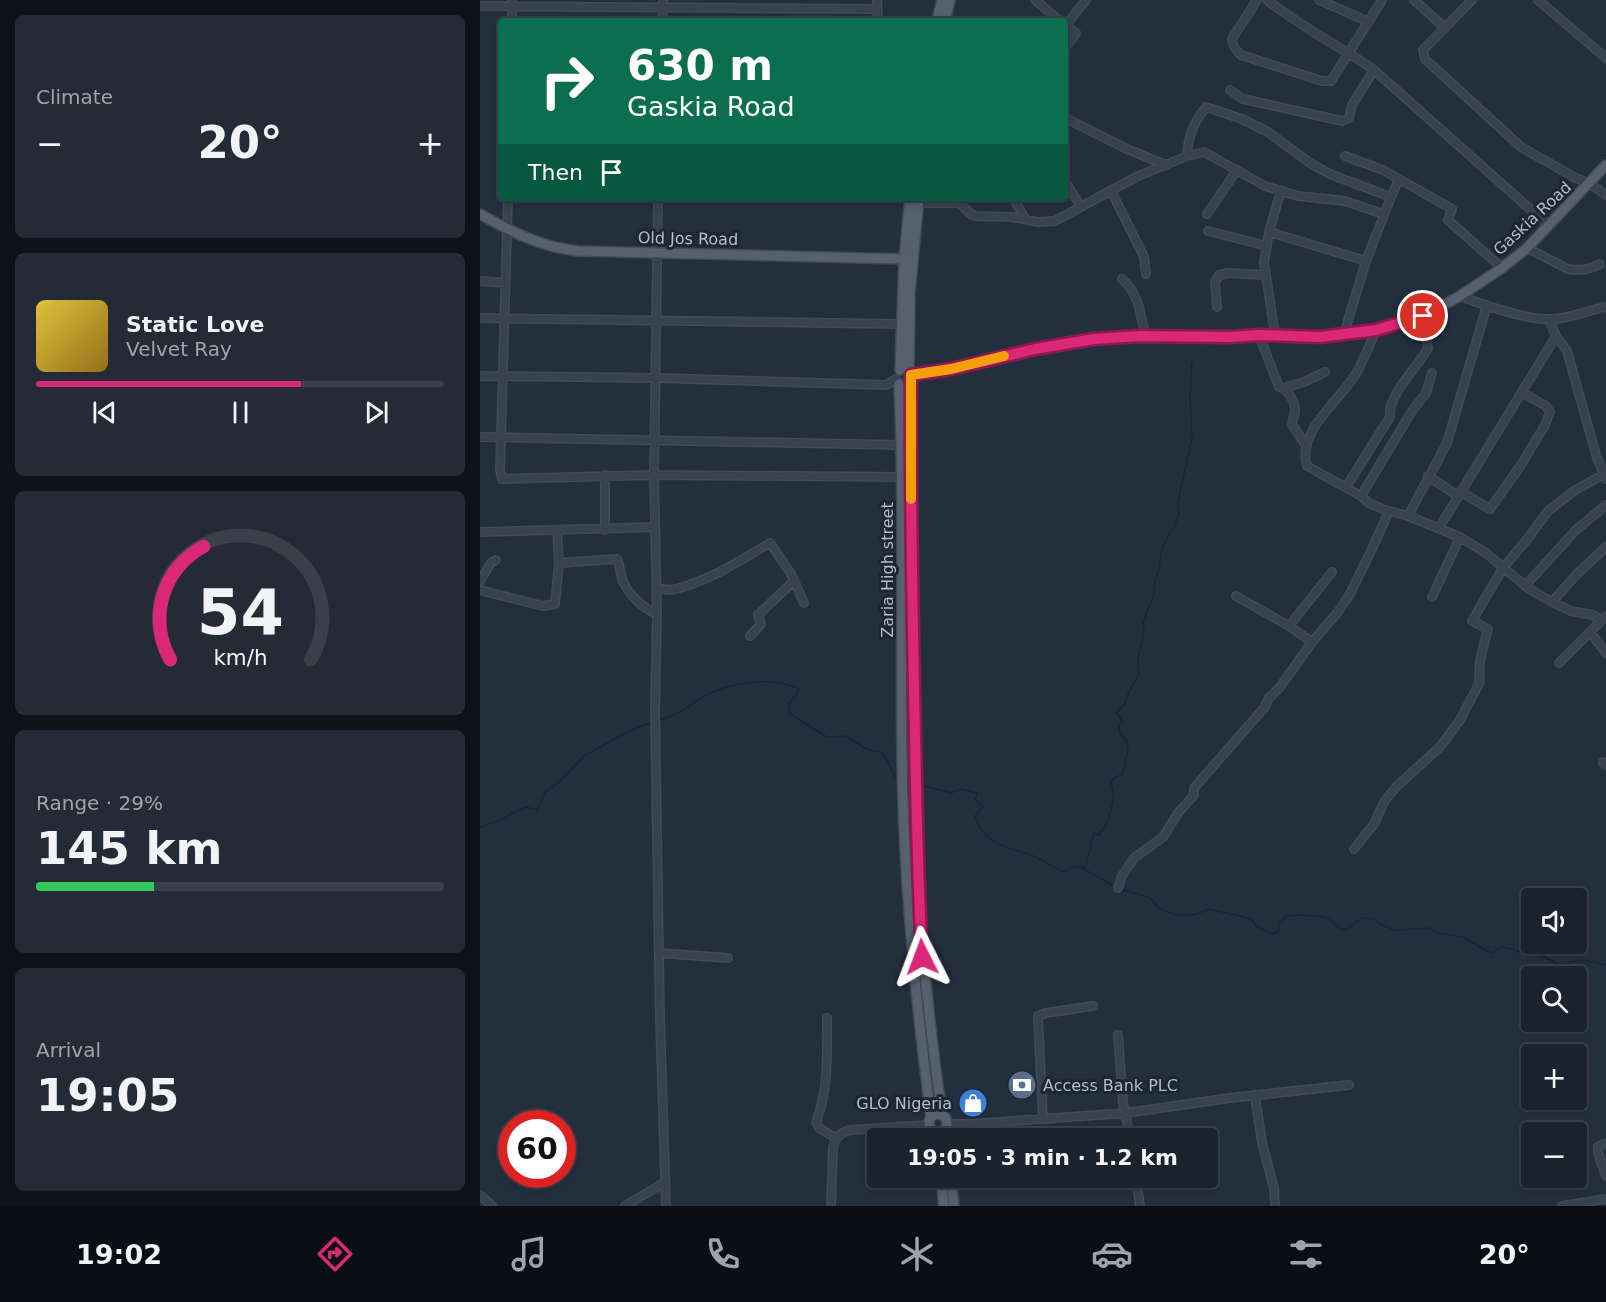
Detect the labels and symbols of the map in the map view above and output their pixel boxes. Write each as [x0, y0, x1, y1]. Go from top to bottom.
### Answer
street label: Gaskia Road [1490, 178, 1575, 259]
street label: Old Jos Road [638, 228, 738, 249]
pin [1397, 290, 1448, 341]
street label: Zaria High street [878, 502, 897, 638]
position arrow [890, 925, 954, 989]
bank icon: Access Bank PLC [1006, 1069, 1038, 1101]
place label: Access Bank PLC [1043, 1076, 1178, 1095]
shop icon: GLO Nigeria [957, 1087, 989, 1119]
place label: GLO Nigeria [856, 1094, 952, 1113]
speed limit sign: 60 [498, 1110, 576, 1188]

